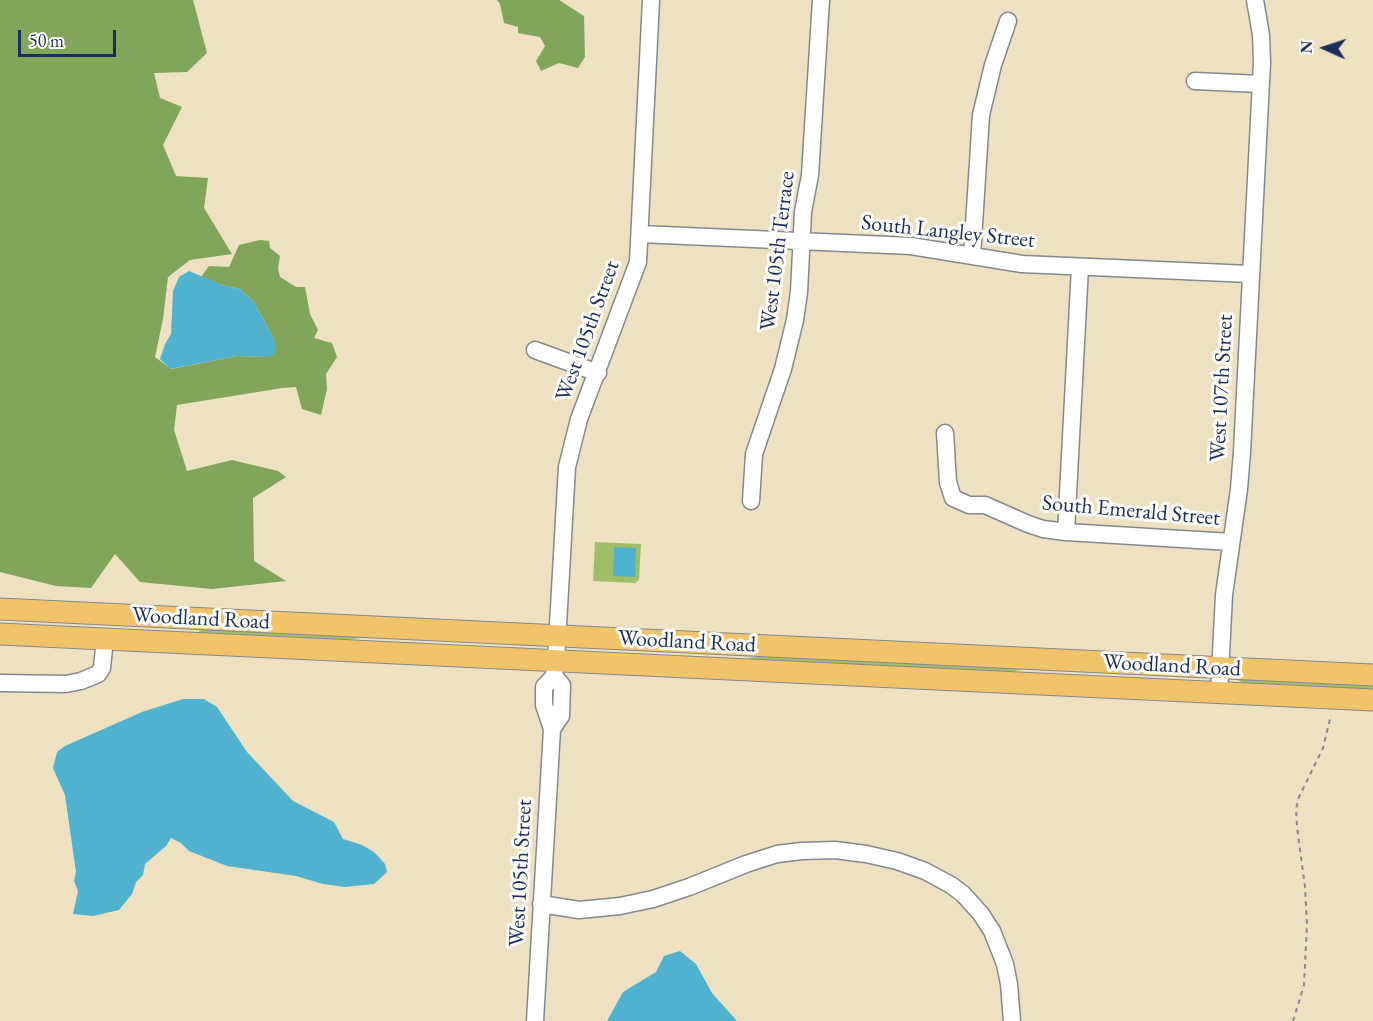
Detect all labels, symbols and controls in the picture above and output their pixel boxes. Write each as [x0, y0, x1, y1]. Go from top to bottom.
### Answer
scale bar [21, 18, 118, 56]
north arrow [1295, 18, 1355, 78]
text: 50 m [29, 29, 64, 52]
text: N [1296, 40, 1317, 54]
street label: West 105th Terrace [755, 170, 801, 332]
street label: South Langley Street [860, 210, 1036, 254]
street label: West 105th Street [550, 257, 626, 405]
street label: West 107th Street [1205, 314, 1239, 462]
street label: South Emerald Street [1041, 490, 1221, 532]
street label: Woodland Road [131, 602, 271, 636]
street label: Woodland Road [617, 625, 757, 659]
street label: Woodland Road [1102, 649, 1242, 683]
street label: West 105th Street [504, 799, 538, 947]

